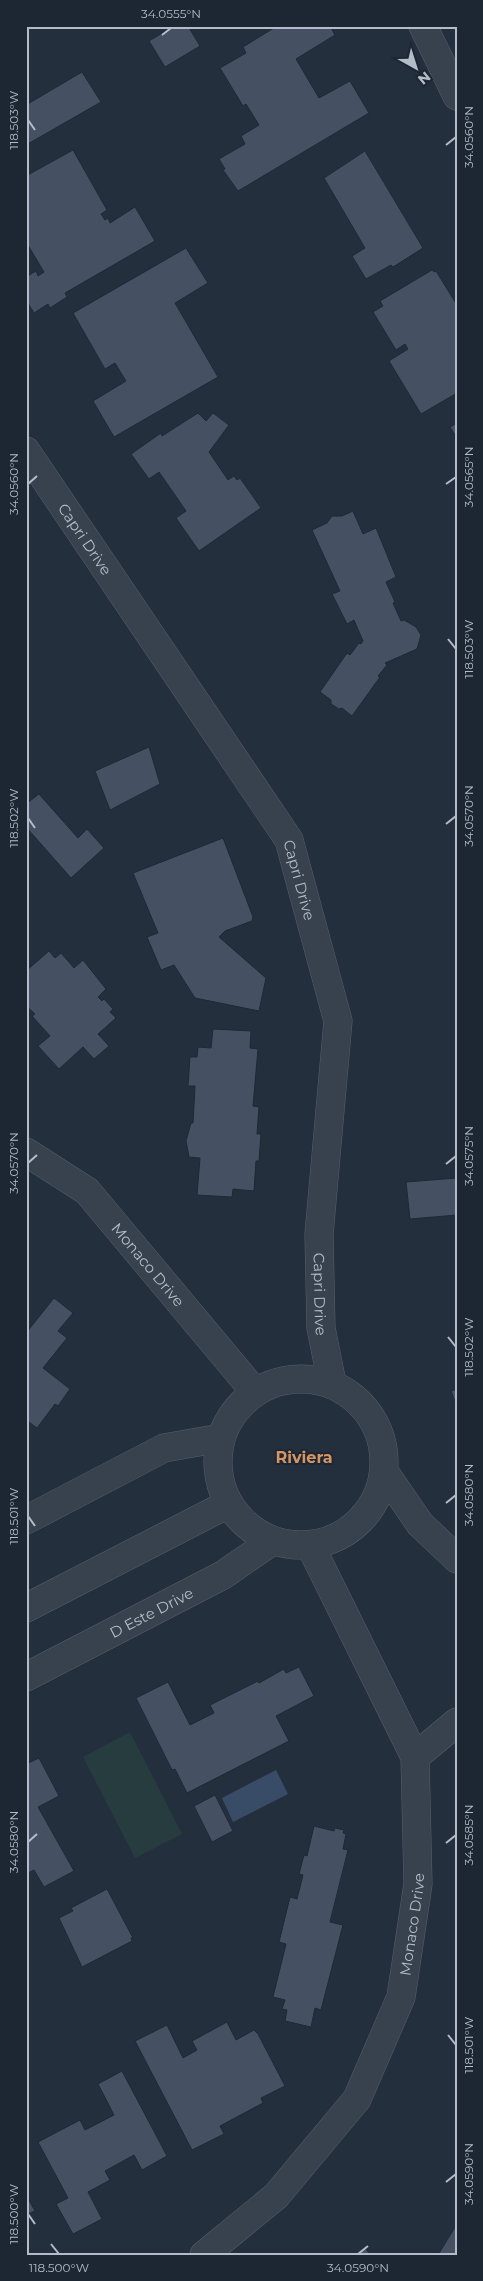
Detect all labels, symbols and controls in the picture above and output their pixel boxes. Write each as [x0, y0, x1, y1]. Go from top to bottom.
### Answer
text: 34.0555°N [141, 6, 201, 21]
north arrow [390, 42, 440, 92]
text: N [414, 68, 434, 89]
text: 118.503°W [6, 91, 21, 149]
text: 34.0560°N [461, 106, 476, 168]
text: 34.0565°N [461, 447, 476, 507]
text: 34.0560°N [6, 453, 21, 515]
street label: Capri Drive [54, 499, 116, 578]
text: 118.503°W [461, 620, 476, 678]
text: 34.0570°N [461, 785, 476, 847]
text: 118.502°W [6, 788, 21, 848]
street label: Capri Drive [280, 838, 320, 922]
text: 34.0575°N [461, 1126, 476, 1186]
text: 34.0570°N [6, 1132, 21, 1194]
street label: Monaco Drive [108, 1218, 189, 1310]
street label: Capri Drive [310, 1252, 332, 1337]
text: 118.502°W [461, 1317, 476, 1377]
district label: Riviera [275, 1448, 333, 1467]
text: 34.0580°N [461, 1464, 476, 1526]
text: 118.501°W [6, 1488, 21, 1544]
street label: D Este Drive [106, 1583, 196, 1642]
text: 34.0585°N [461, 1804, 476, 1866]
text: 34.0580°N [6, 1811, 21, 1873]
street label: Monaco Drive [395, 1873, 428, 1977]
text: 118.501°W [461, 2017, 476, 2073]
text: 34.0590°N [461, 2143, 476, 2205]
text: 118.500°W [6, 2184, 21, 2244]
text: 118.500°W [29, 2260, 89, 2275]
text: 34.0590°N [327, 2260, 389, 2275]

